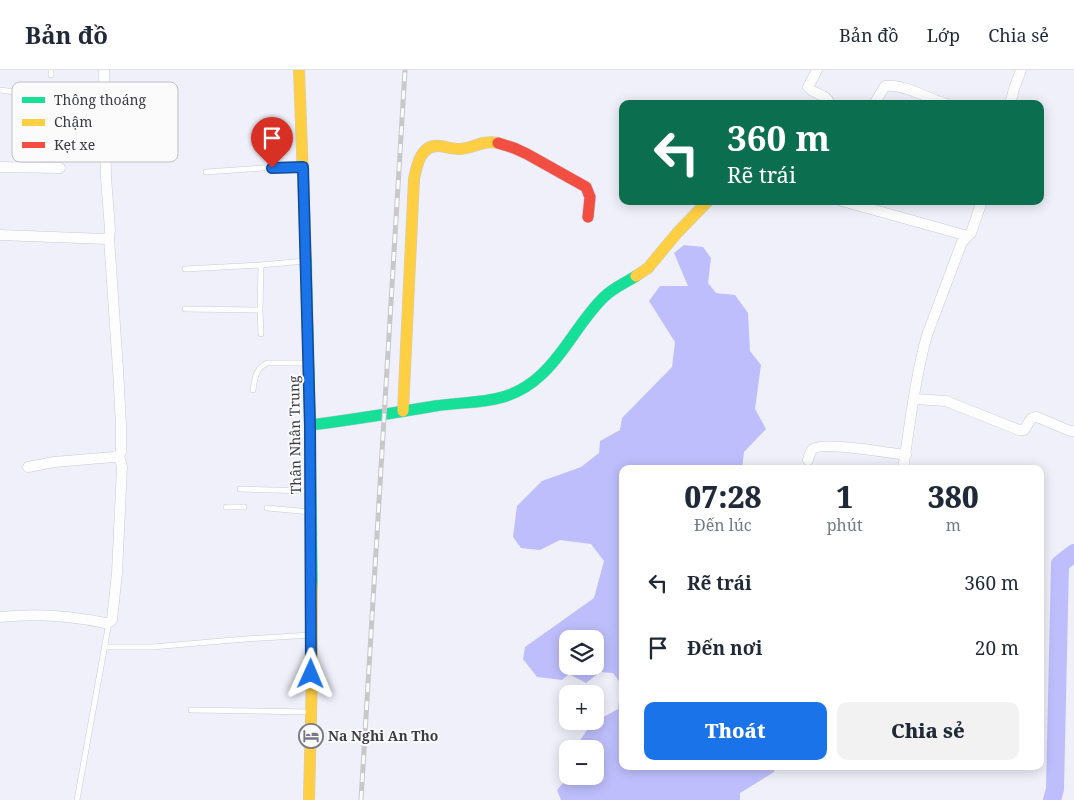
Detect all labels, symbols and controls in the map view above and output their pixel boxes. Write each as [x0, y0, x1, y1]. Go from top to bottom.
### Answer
text: Bản đồ [25, 18, 108, 51]
text: Bản đồ [839, 23, 899, 47]
text: Lớp [927, 23, 960, 47]
text: Chia sẻ [988, 23, 1049, 47]
legend [12, 82, 178, 162]
text: Thông thoáng [54, 90, 147, 109]
text: Chậm [54, 112, 93, 131]
text: 360 m [727, 114, 830, 161]
pin [251, 117, 293, 168]
icon: left [644, 120, 709, 185]
icon: arrive [258, 124, 286, 152]
text: Kẹt xe [54, 135, 95, 154]
text: Rẽ trái [727, 159, 796, 189]
street label: Thân Nhân Trung [284, 375, 305, 495]
text: 07:28 [684, 476, 762, 517]
text: 1 [836, 476, 853, 517]
text: 380 [928, 476, 979, 517]
text: Đến lúc [694, 514, 752, 536]
text: phút [827, 514, 863, 536]
text: m [946, 514, 961, 536]
icon: left [644, 569, 672, 597]
text: Rẽ trái [687, 570, 752, 596]
text: 360 m [964, 570, 1019, 596]
map controls [559, 630, 604, 785]
button: layers [559, 630, 604, 675]
icon: arrive [644, 634, 672, 662]
text: Đến nơi [687, 635, 763, 661]
text: 20 m [975, 635, 1019, 661]
position arrow [284, 647, 336, 699]
button: + [559, 685, 604, 730]
button: Thoát [644, 702, 827, 760]
button: Chia sẻ [837, 702, 1019, 760]
hotel icon: Na Nghi An Tho [298, 723, 324, 749]
place label: Na Nghi An Tho [328, 726, 438, 745]
button: − [559, 740, 604, 785]

